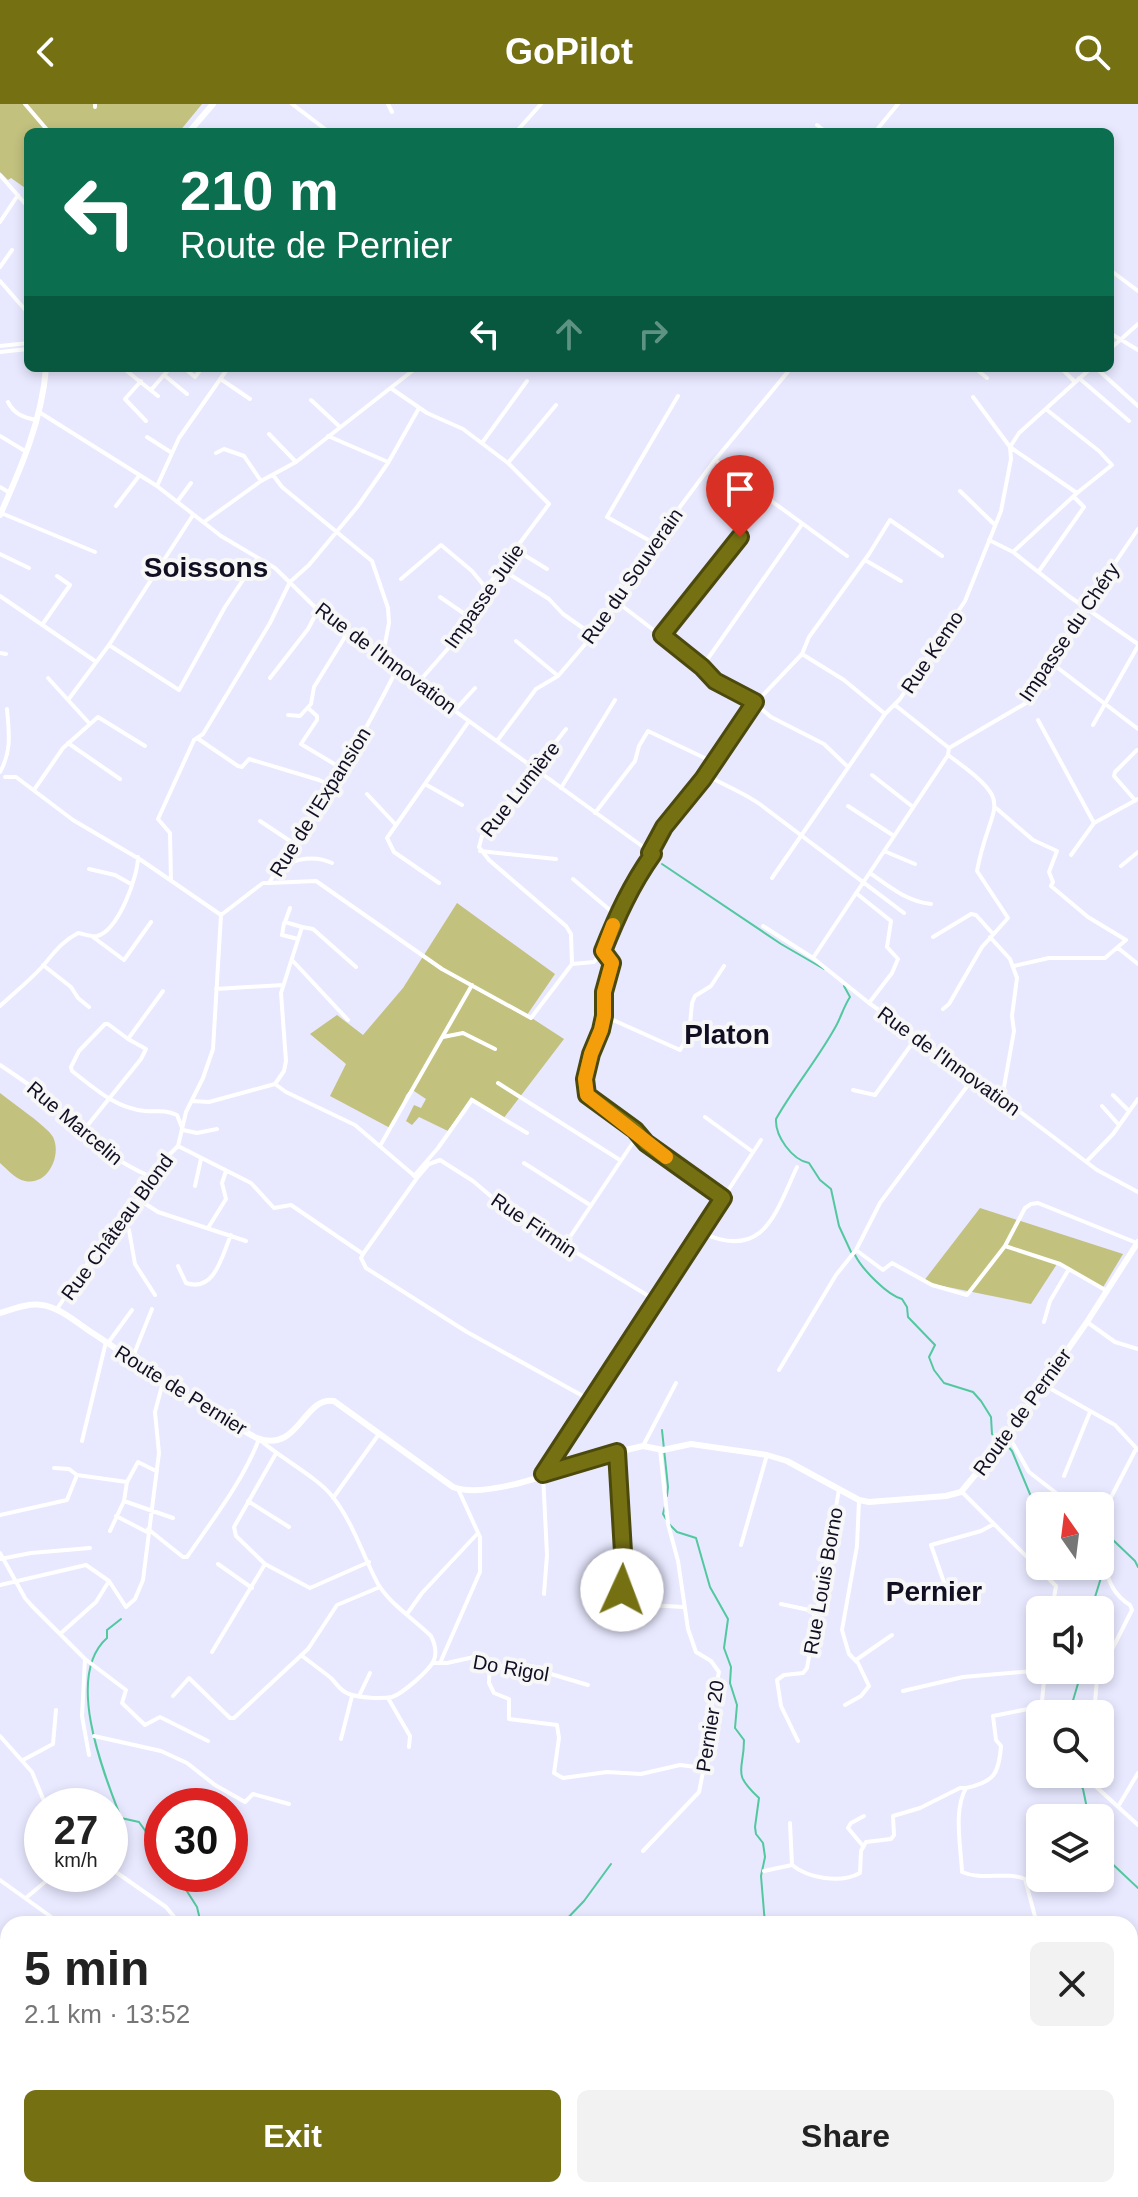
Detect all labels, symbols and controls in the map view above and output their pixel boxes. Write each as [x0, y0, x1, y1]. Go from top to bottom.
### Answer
icon: back [24, 30, 68, 74]
icon: search [1070, 30, 1114, 74]
text: GoPilot [505, 31, 633, 72]
text: 210 m [180, 159, 339, 222]
icon: left [48, 160, 152, 264]
text: Route de Pernier [180, 225, 452, 266]
icon: left [463, 312, 507, 356]
icon: ahead [547, 312, 591, 356]
icon: right [631, 312, 675, 356]
pin [706, 455, 774, 537]
icon: arrive [718, 467, 762, 511]
street label: Rue du Souverain [577, 504, 687, 648]
street label: Impasse Julie [440, 540, 528, 652]
district label: Soissons [144, 552, 268, 583]
street label: Impasse du Chéry [1015, 559, 1123, 705]
street label: Rue de l'Innovation [311, 598, 461, 718]
street label: Rue Kemo [896, 607, 968, 697]
street label: Rue de l'Expansion [265, 723, 375, 881]
street label: Rue Lumière [476, 737, 564, 841]
street label: Rue de l'Innovation [874, 1002, 1024, 1120]
district label: Platon [684, 1019, 770, 1050]
street label: Rue Marcelin [23, 1077, 127, 1169]
street label: Rue Château Blond [57, 1150, 177, 1304]
street label: Rue Firmin [487, 1189, 581, 1261]
street label: Route de Pernier [111, 1341, 251, 1440]
street label: Route de Pernier [969, 1344, 1076, 1480]
north arrow [1026, 1492, 1114, 1580]
map controls [1026, 1492, 1114, 1892]
street label: Rue Louis Borno [799, 1506, 847, 1656]
position arrow [580, 1548, 664, 1632]
district label: Pernier [886, 1576, 982, 1607]
button: sound [1026, 1596, 1114, 1684]
street label: Do Rigol [471, 1651, 551, 1685]
street label: Pernier 20 [692, 1679, 728, 1773]
button: search [1026, 1700, 1114, 1788]
speed limit sign: 30 [144, 1788, 248, 1892]
button: layers [1026, 1804, 1114, 1892]
text: 27 [54, 1808, 98, 1852]
text: km/h [54, 1849, 98, 1871]
text: 5 min [24, 1942, 149, 1995]
button: close [1030, 1942, 1114, 2026]
text: 2.1 km · 13:52 [24, 1999, 190, 2029]
button: Exit [24, 2090, 561, 2182]
button: Share [577, 2090, 1114, 2182]

